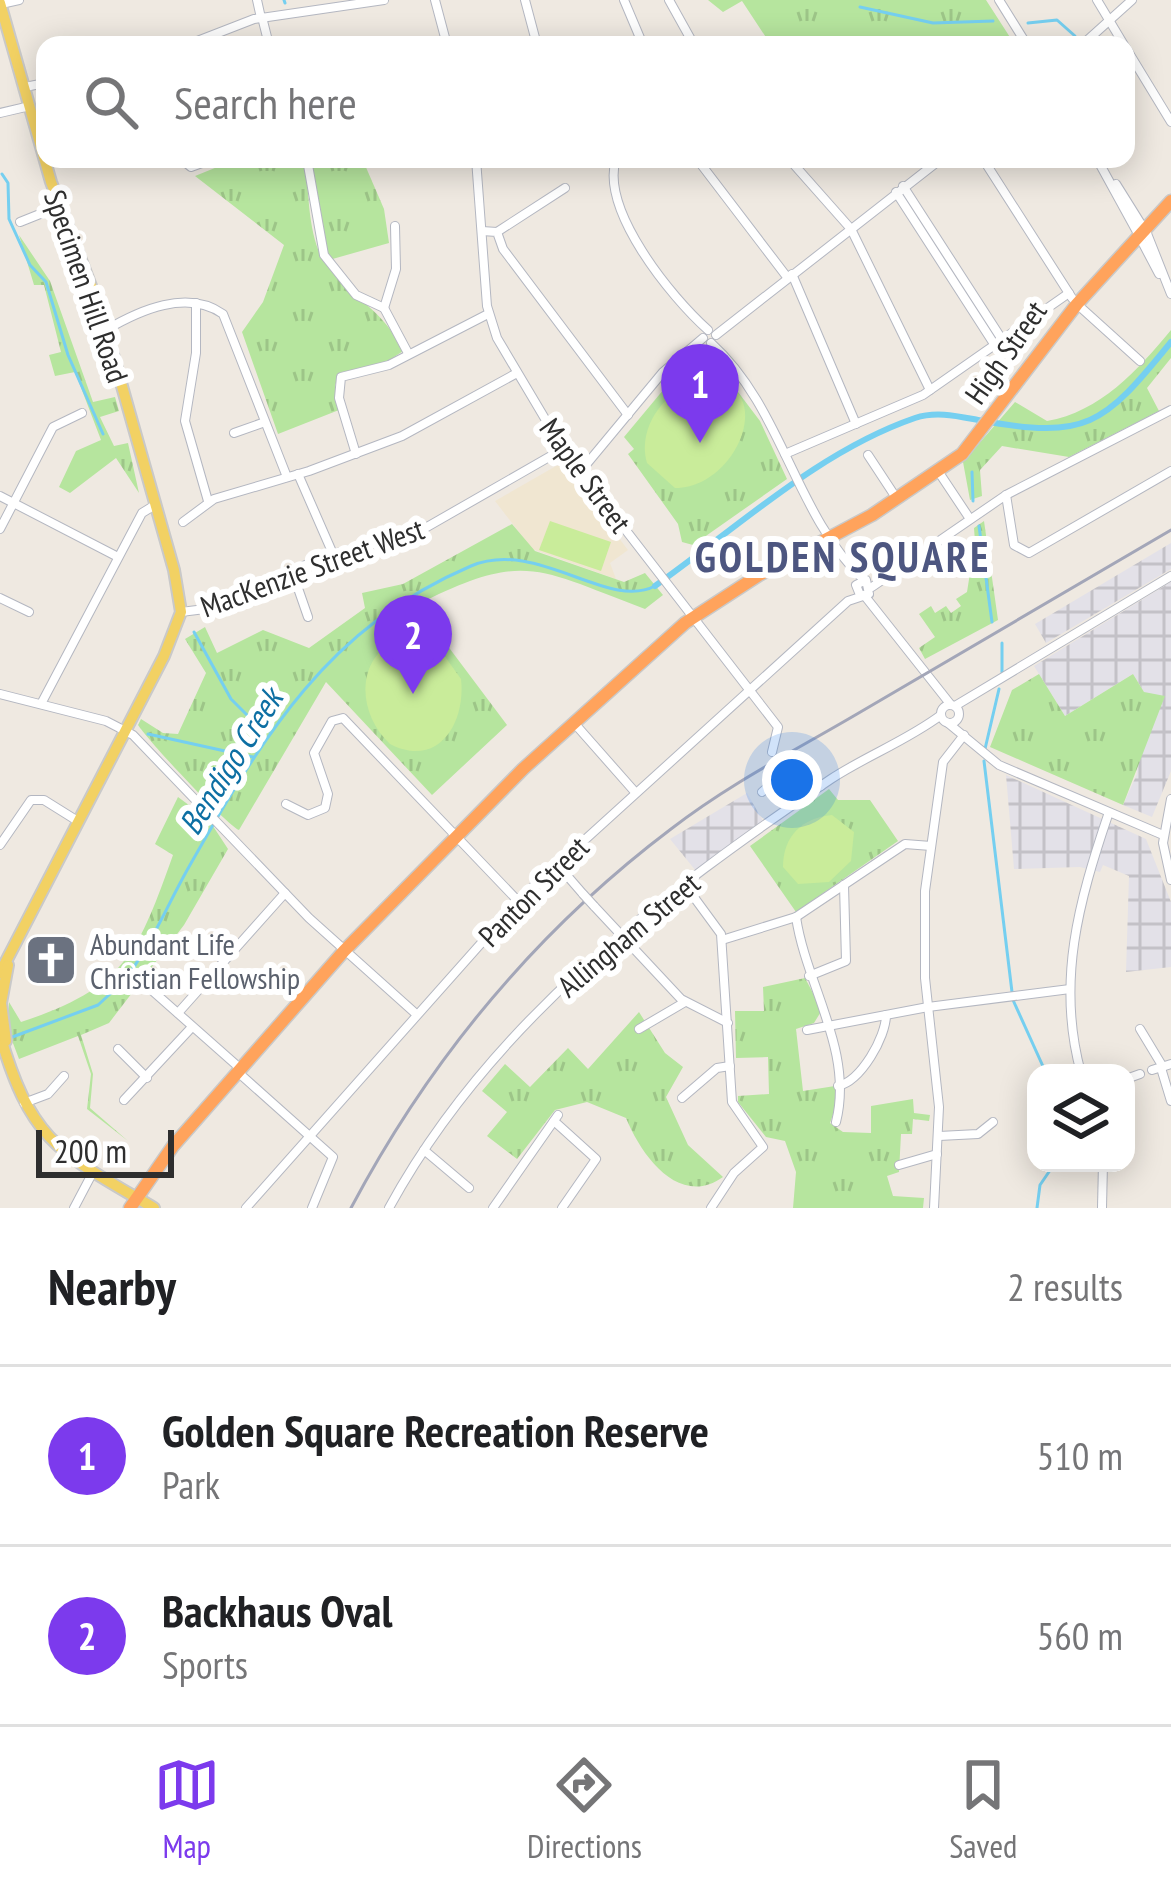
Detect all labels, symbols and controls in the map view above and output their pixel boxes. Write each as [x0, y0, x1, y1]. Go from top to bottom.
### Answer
search box [36, 36, 1135, 168]
icon: search [78, 69, 144, 135]
text: Search here [174, 73, 357, 131]
street label: Specimen Hill Road [36, 185, 138, 387]
street label: High Street [955, 292, 1055, 411]
pin: 1 [661, 344, 739, 443]
street label: Maple Street [531, 410, 641, 540]
street label: MacKenzie Street West [195, 508, 430, 625]
district label: GOLDEN SQUARE [695, 529, 991, 584]
pin: 2 [374, 595, 452, 694]
water label: Bendigo Creek [168, 676, 294, 842]
your location [762, 750, 822, 810]
street label: Panton Street [470, 827, 597, 954]
street label: Allingham Street [549, 863, 708, 1005]
place label: Abundant Life Christian Fellowship [90, 924, 300, 997]
church icon: Abundant Life Christian Fellowship [23, 932, 79, 988]
map controls [1027, 1064, 1135, 1172]
button: layers [1027, 1064, 1135, 1172]
scale bar [36, 1124, 174, 1177]
text: 200 m [54, 1129, 127, 1172]
text: Nearby [48, 1253, 176, 1319]
text: 2 results [1007, 1261, 1123, 1312]
text: Golden Square Recreation Reserve [162, 1401, 709, 1459]
text: 1 [78, 1430, 96, 1481]
text: 510 m [1037, 1430, 1123, 1481]
text: Park [162, 1459, 220, 1510]
text: Backhaus Oval [162, 1581, 392, 1639]
text: 2 [78, 1610, 96, 1661]
text: 560 m [1037, 1610, 1123, 1661]
text: Sports [162, 1639, 248, 1690]
tab: Map [154, 1752, 220, 1867]
tab: Directions [527, 1752, 642, 1867]
tab: Saved [949, 1752, 1017, 1867]

